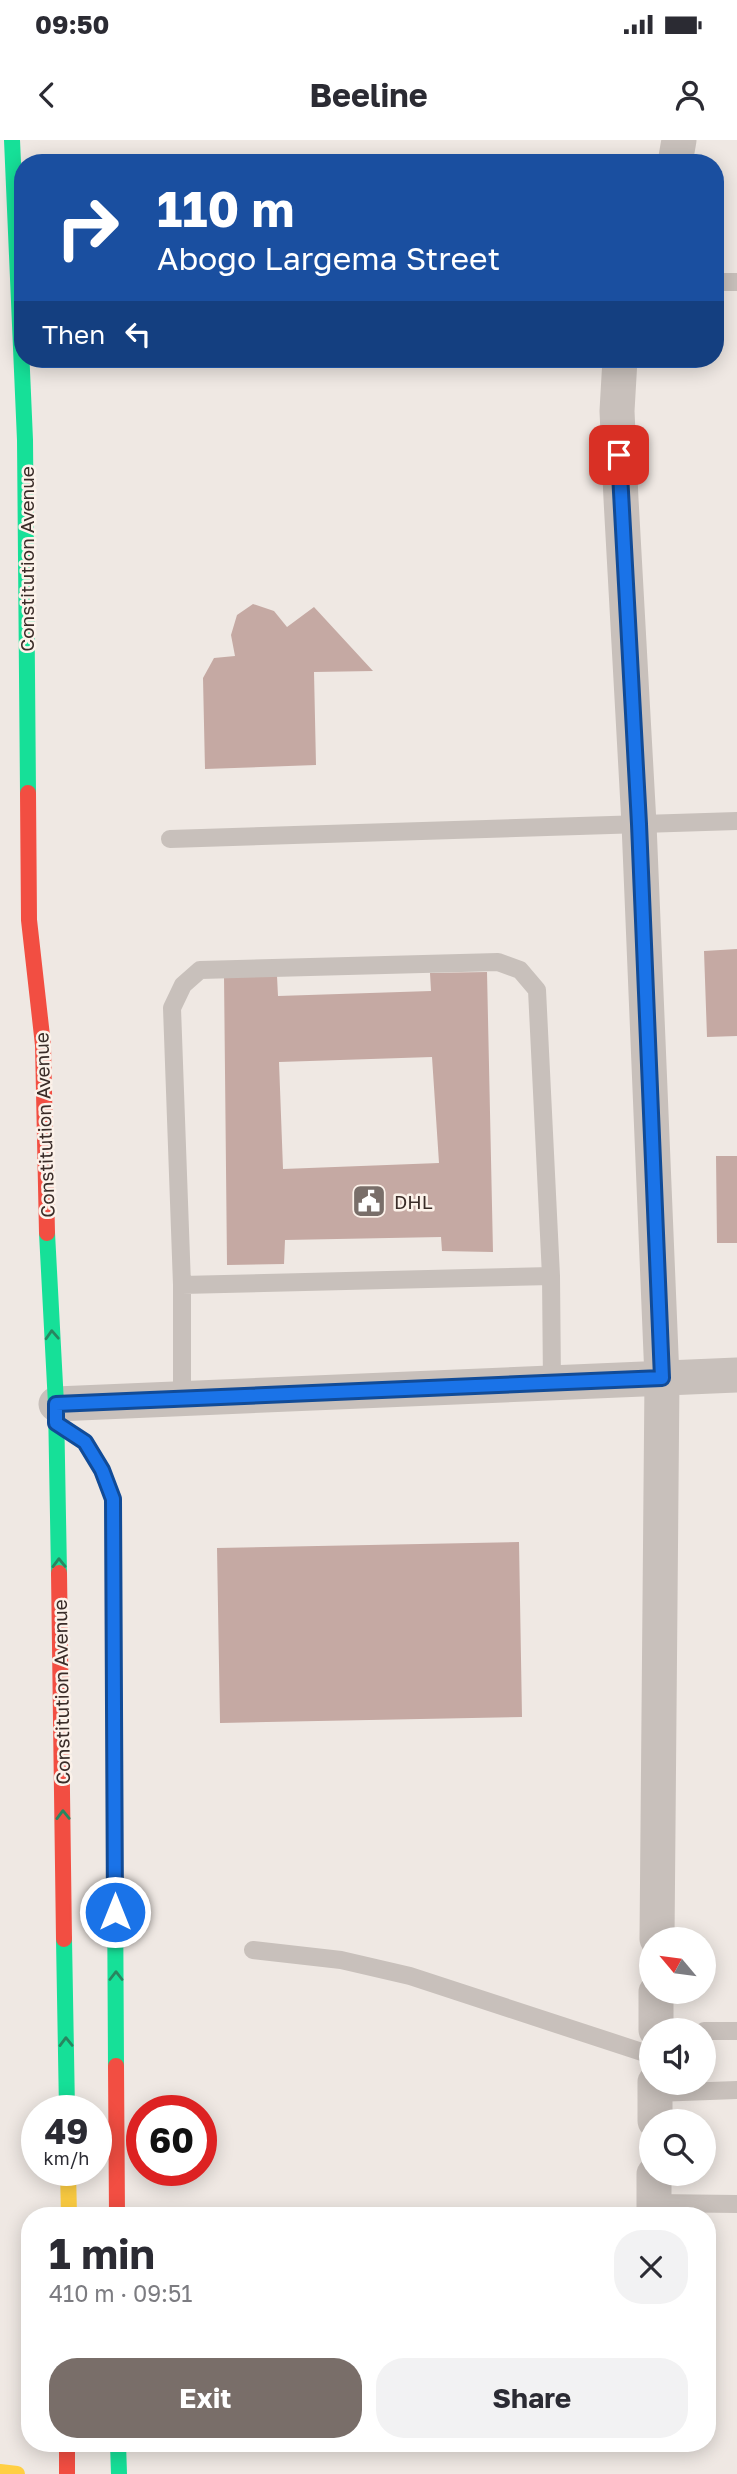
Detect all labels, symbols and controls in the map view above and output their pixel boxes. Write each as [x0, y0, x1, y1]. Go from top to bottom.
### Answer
text: 09:50 [35, 9, 110, 40]
icon: back [28, 76, 66, 114]
text: Beeline [309, 76, 428, 114]
icon: person [671, 76, 709, 114]
text: 110 m [157, 179, 294, 238]
icon: right [42, 182, 133, 273]
text: Abogo Largema Street [157, 239, 500, 277]
icon: left [119, 315, 157, 353]
text: Then [42, 319, 105, 350]
pin [589, 425, 649, 485]
icon: arrive [600, 436, 638, 474]
street label: Constitution Avenue [15, 466, 38, 652]
street label: Constitution Avenue [29, 1032, 59, 1218]
public building icon: DHL [350, 1182, 388, 1220]
place label: DHL [394, 1190, 433, 1213]
one-way arrow [45, 1330, 60, 1341]
one-way arrow [51, 1557, 66, 1568]
street label: Constitution Avenue [48, 1599, 74, 1785]
one-way arrow [55, 1809, 70, 1820]
position arrow [78, 1875, 152, 1949]
north arrow [639, 1927, 716, 2004]
map controls [639, 1927, 716, 2186]
one-way arrow [108, 1970, 123, 1981]
button: sound [639, 2018, 716, 2095]
one-way arrow [58, 2037, 74, 2047]
speed limit sign: 60 [126, 2095, 217, 2186]
button: search [639, 2109, 716, 2186]
text: 49 [44, 2110, 89, 2152]
text: km/h [44, 2147, 89, 2169]
text: 1 min [49, 2228, 155, 2278]
button: close [614, 2230, 688, 2304]
text: 410 m · 09:51 [49, 2279, 193, 2307]
button: Exit [49, 2358, 362, 2438]
button: Share [376, 2358, 688, 2438]

